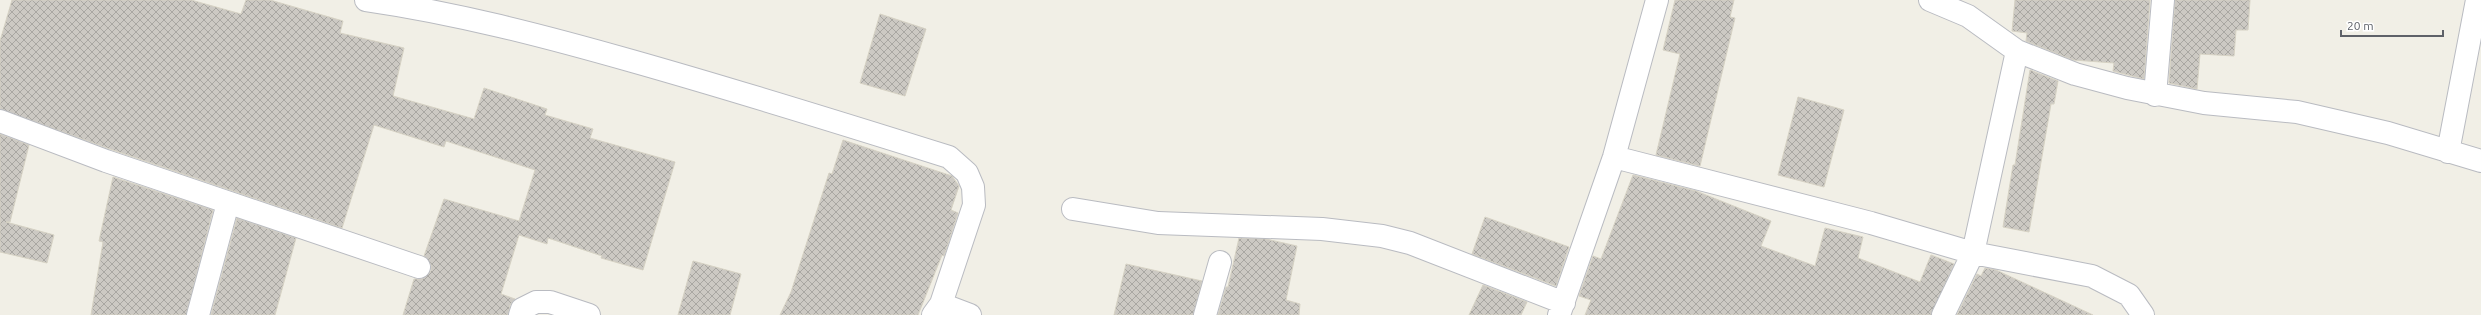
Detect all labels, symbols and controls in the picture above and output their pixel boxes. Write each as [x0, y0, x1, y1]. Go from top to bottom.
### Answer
scale bar [2341, 12, 2443, 38]
text: 20 m [2347, 19, 2374, 32]

